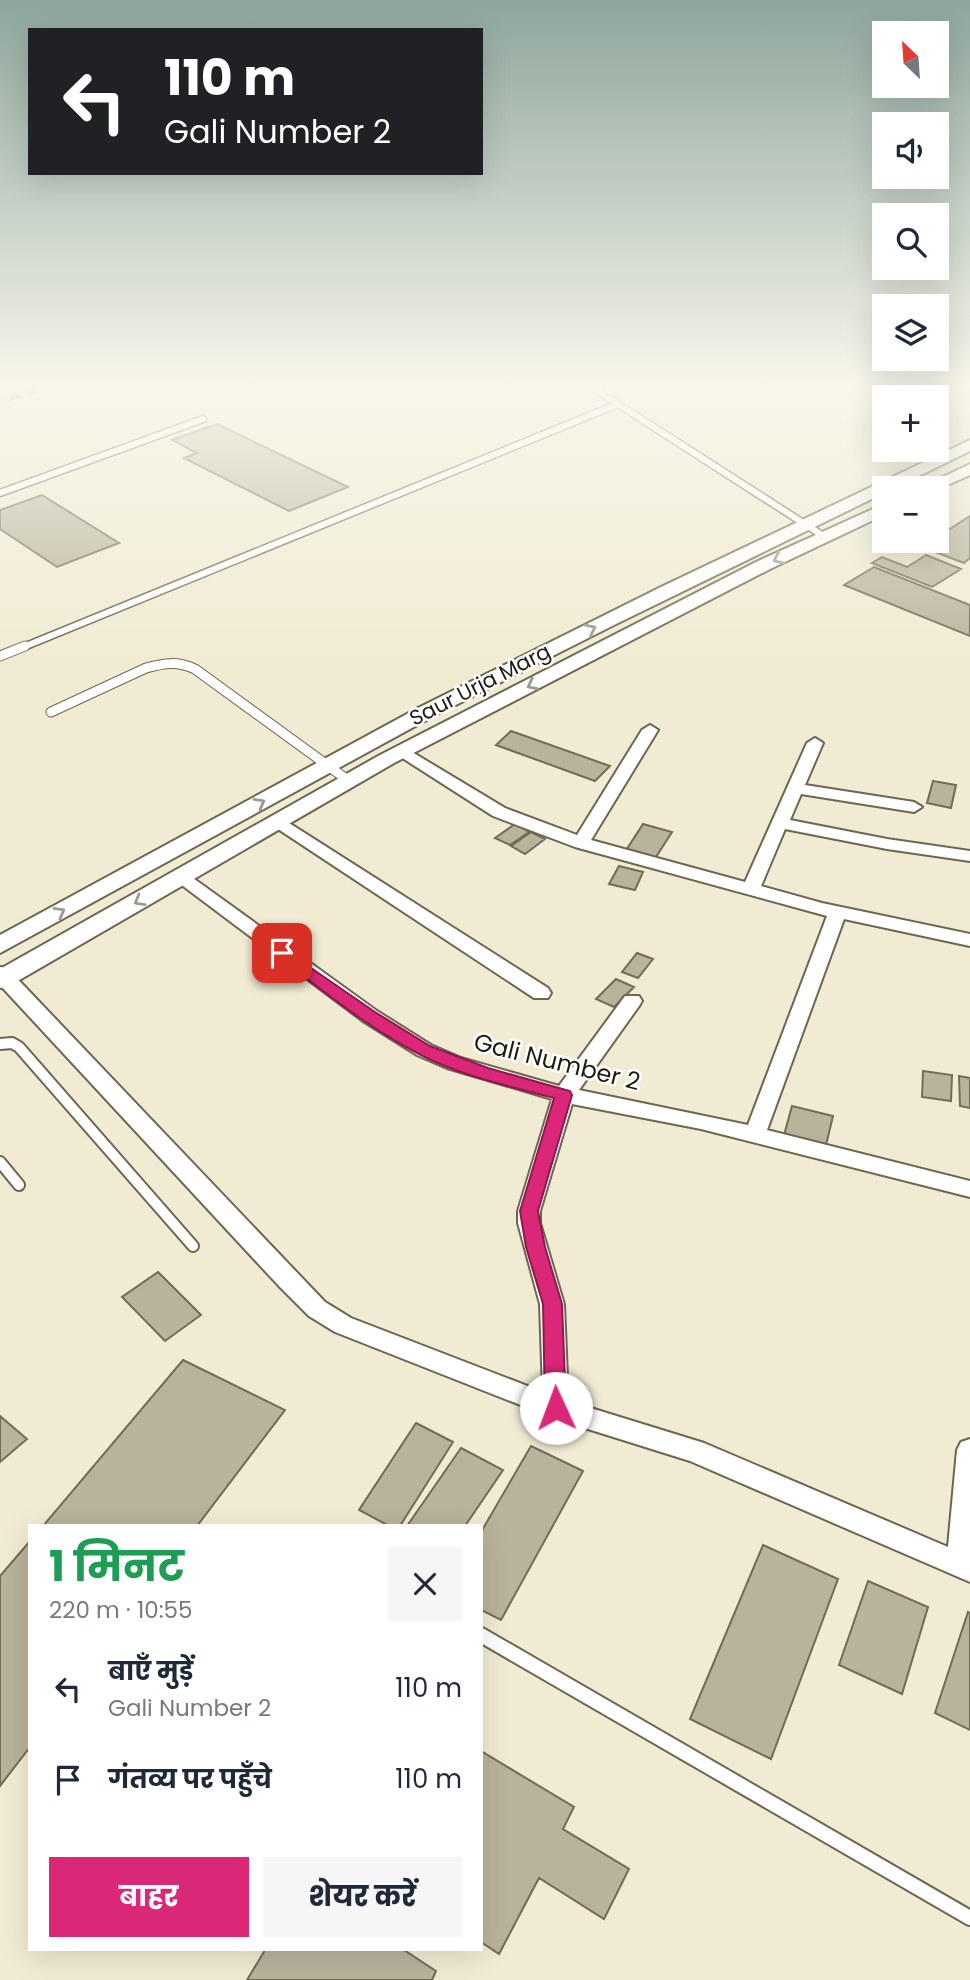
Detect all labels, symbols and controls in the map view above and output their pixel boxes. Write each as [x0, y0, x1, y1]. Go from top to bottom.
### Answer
north arrow [872, 21, 948, 98]
map controls [872, 21, 949, 553]
text: 110 m [164, 44, 295, 112]
icon: left [49, 56, 140, 147]
text: Gali Number 2 [164, 109, 391, 154]
button: sound [872, 112, 949, 189]
button: search [872, 203, 949, 280]
button: layers [872, 294, 949, 371]
button: + [872, 385, 949, 462]
button: − [872, 476, 949, 553]
one-way arrow [772, 550, 785, 564]
one-way arrow [584, 623, 596, 637]
street label: Saur Urja Marg [404, 637, 555, 733]
one-way arrow [526, 676, 539, 690]
one-way arrow [252, 798, 265, 811]
one-way arrow [134, 892, 147, 905]
one-way arrow [53, 907, 65, 921]
pin [252, 923, 312, 983]
icon: arrive [263, 934, 301, 972]
street label: Gali Number 2 [470, 1025, 644, 1098]
position arrow [519, 1371, 593, 1445]
text: 1 मिनट [49, 1537, 184, 1596]
button: close [388, 1547, 462, 1621]
text: 220 m · 10:55 [49, 1594, 192, 1626]
text: बाएँ मुड़ें [108, 1653, 193, 1689]
icon: left [49, 1670, 87, 1708]
text: 110 m [395, 1670, 462, 1706]
text: Gali Number 2 [108, 1692, 271, 1724]
icon: arrive [49, 1761, 87, 1799]
text: गंतव्य पर पहुँचे [108, 1761, 272, 1797]
text: 110 m [395, 1761, 462, 1797]
button: बाहर [49, 1857, 249, 1937]
button: शेयर करें [263, 1857, 462, 1937]

